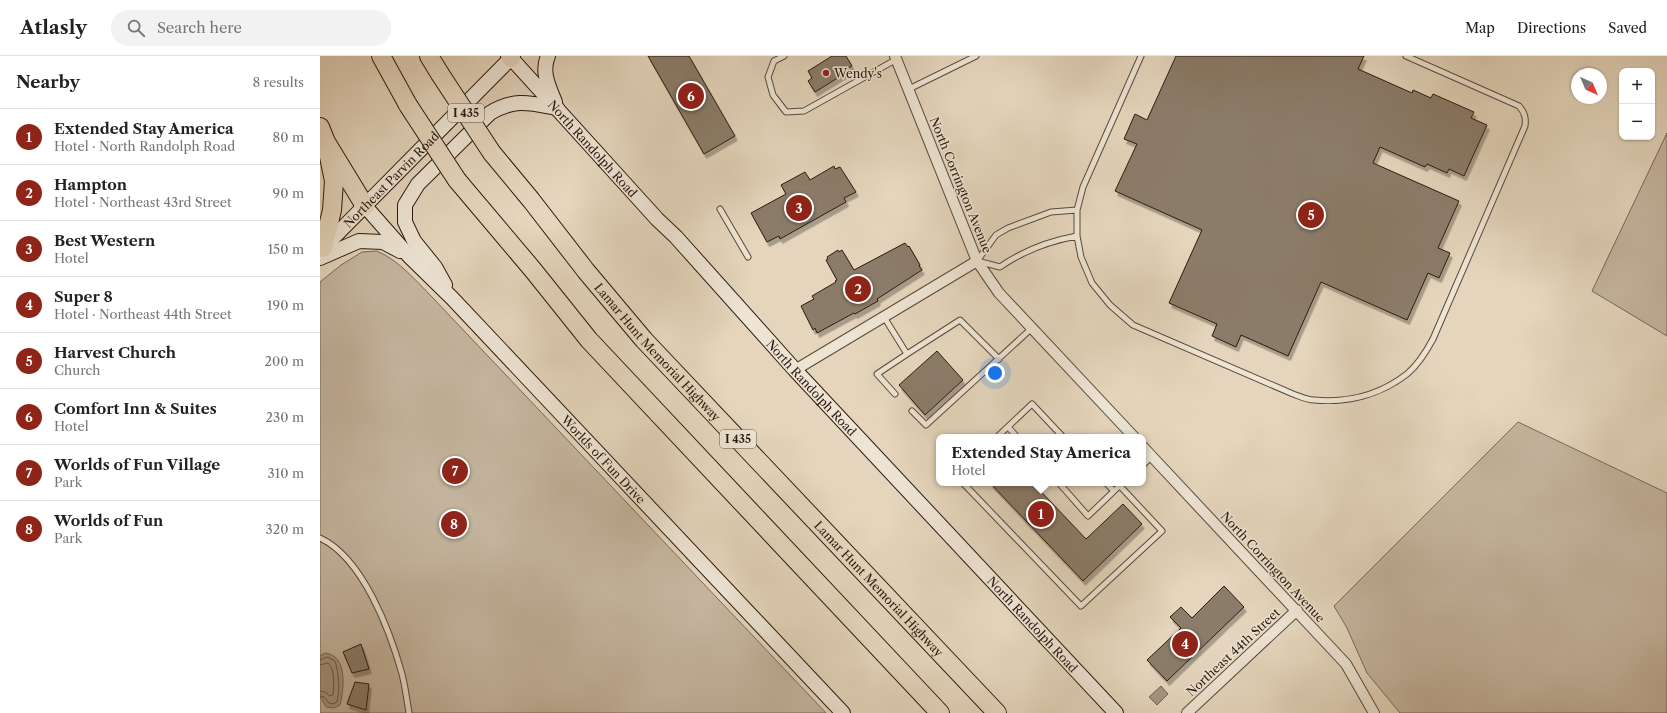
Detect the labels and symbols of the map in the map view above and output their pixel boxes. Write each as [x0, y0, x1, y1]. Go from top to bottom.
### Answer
place label: Wendy's [833, 66, 882, 81]
marker: Wendy's [821, 68, 831, 78]
north arrow [1571, 68, 1607, 104]
pin: 6 [678, 81, 704, 111]
street label: North Randolph Road [545, 97, 641, 200]
road number: I 435 [448, 104, 484, 122]
street label: North Corrington Avenue [927, 115, 995, 256]
street label: Northeast Parvin Road [340, 128, 442, 231]
pin: 3 [786, 193, 812, 223]
pin: 5 [1298, 200, 1324, 230]
pin: 2 [845, 274, 871, 304]
street label: Lamar Hunt Memorial Highway [592, 280, 724, 424]
street label: North Randolph Road [764, 336, 860, 439]
your location [985, 363, 1005, 383]
street label: Worlds of Fun Drive [558, 411, 649, 507]
road number: I 435 [720, 430, 756, 448]
pin: 7 [442, 456, 468, 486]
pin: 1 [1028, 499, 1054, 529]
pin: 8 [441, 509, 467, 539]
street label: North Corrington Avenue [1218, 509, 1328, 626]
street label: Lamar Hunt Memorial Highway [811, 517, 947, 660]
street label: North Randolph Road [984, 573, 1082, 676]
street label: Northeast 44th Street [1183, 605, 1283, 699]
pin: 4 [1172, 629, 1198, 659]

